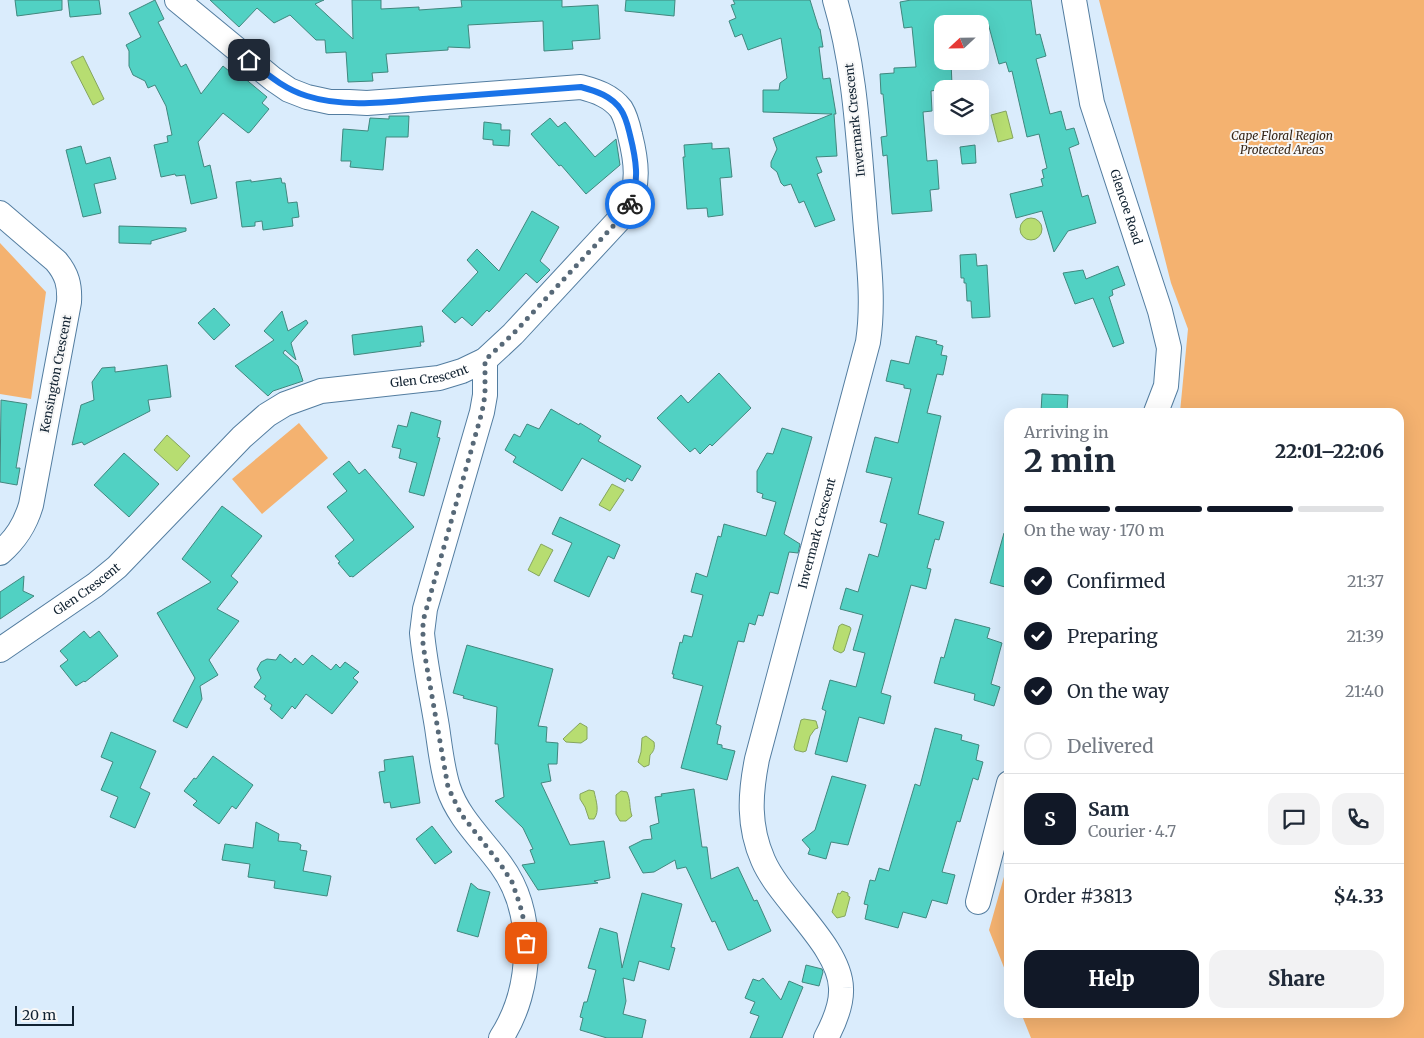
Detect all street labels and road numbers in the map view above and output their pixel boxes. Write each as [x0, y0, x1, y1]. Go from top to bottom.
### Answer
street label: Invermark Crescent [841, 62, 868, 178]
street label: Glencoe Road [1107, 167, 1146, 246]
street label: Kensington Crescent [37, 314, 74, 434]
street label: Glen Crescent [390, 361, 471, 390]
street label: Invermark Crescent [795, 476, 839, 590]
street label: Glen Crescent [50, 559, 123, 618]

